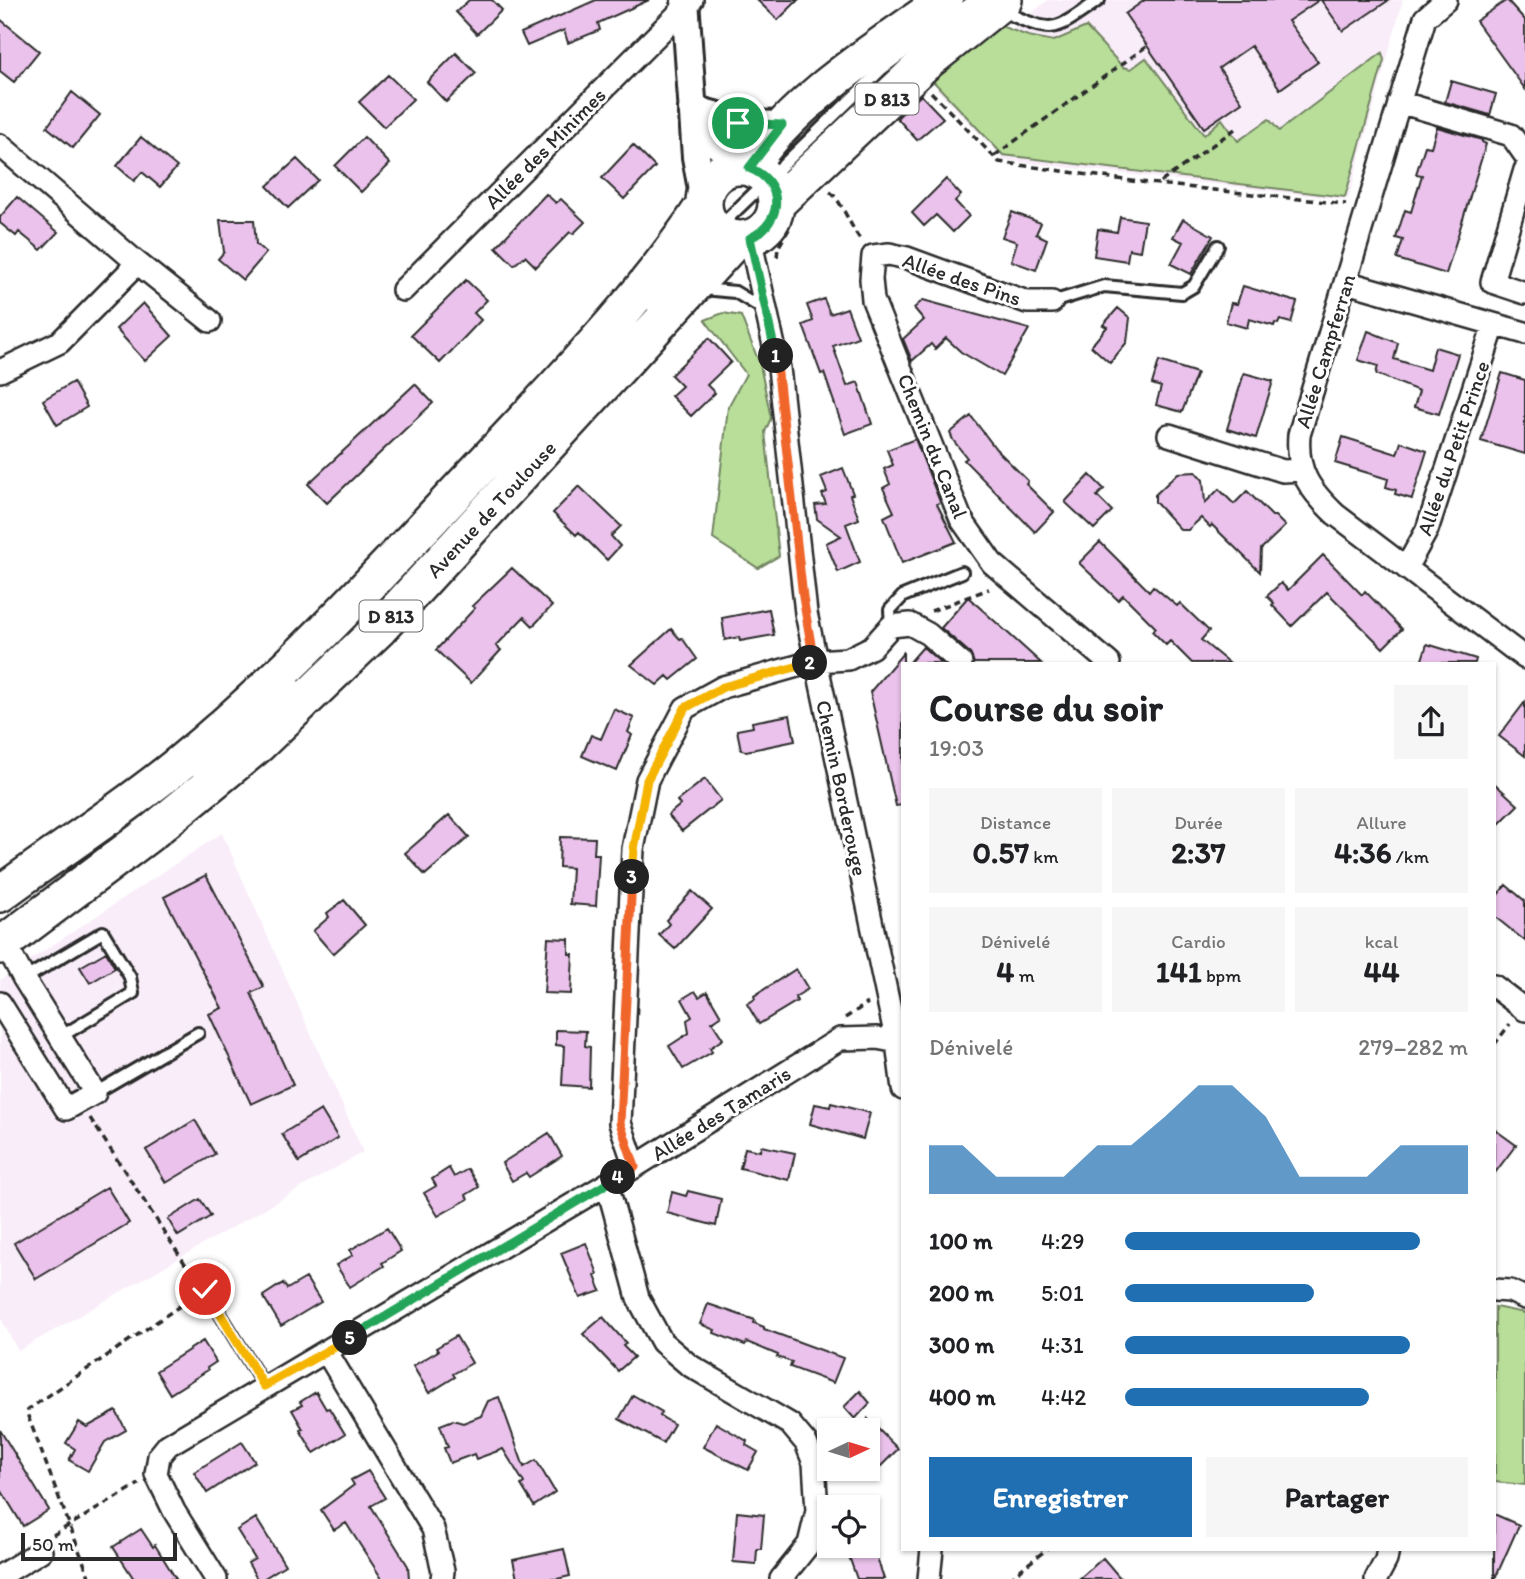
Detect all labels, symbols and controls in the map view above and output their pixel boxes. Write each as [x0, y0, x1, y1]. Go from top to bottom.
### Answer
street label: Allée des Minimes [479, 82, 611, 214]
road number: D 813 [856, 83, 918, 114]
pin [708, 93, 768, 153]
icon: arrive [719, 104, 757, 142]
street label: Allée des Pins [900, 247, 1024, 311]
street label: Allée Campferran [1290, 271, 1360, 431]
pin: 1 [758, 338, 794, 374]
text: 1 [771, 344, 780, 367]
street label: Allée du Petit Prince [1411, 357, 1495, 539]
street label: Chemin du Canal [893, 370, 973, 522]
street label: Avenue de Toulouse [421, 435, 561, 583]
road number: D 813 [360, 600, 422, 632]
pin: 2 [792, 646, 828, 680]
text: 2 [805, 651, 815, 674]
text: Course du soir [929, 685, 1163, 731]
button: share [1394, 685, 1468, 759]
street label: Chemin Borderouge [811, 698, 873, 878]
text: 19:03 [929, 734, 984, 762]
text: Distance [980, 811, 1051, 834]
text: Durée [1174, 811, 1223, 834]
text: Allure [1357, 811, 1407, 834]
text: 0.57 [973, 834, 1029, 871]
text: 2:37 [1171, 834, 1226, 871]
text: 4:36 [1334, 834, 1392, 871]
text: km [1029, 845, 1058, 868]
text: /km [1392, 845, 1429, 868]
pin: 3 [614, 860, 650, 894]
text: 3 [626, 865, 637, 888]
text: Dénivelé [981, 930, 1050, 953]
text: Cardio [1171, 930, 1226, 953]
text: kcal [1365, 930, 1398, 953]
text: 4 [996, 953, 1014, 990]
text: 141 [1156, 953, 1202, 990]
text: 44 [1363, 953, 1400, 990]
text: m [1014, 964, 1035, 987]
text: bpm [1202, 964, 1241, 987]
text: Dénivelé [929, 1033, 1013, 1061]
text: 279–282 m [1358, 1033, 1468, 1061]
street label: Allée des Tamaris [647, 1060, 795, 1166]
pin: 4 [600, 1160, 636, 1194]
text: 4 [612, 1165, 623, 1188]
text: 100 m [929, 1227, 993, 1255]
text: 4:29 [1041, 1227, 1085, 1255]
pin [175, 1259, 235, 1319]
icon: check [186, 1270, 224, 1308]
text: 200 m [929, 1279, 994, 1307]
text: 5:01 [1041, 1279, 1084, 1307]
pin: 5 [332, 1320, 368, 1356]
text: 5 [345, 1326, 354, 1349]
text: 300 m [929, 1331, 994, 1359]
text: 4:31 [1041, 1331, 1084, 1359]
text: 400 m [929, 1383, 996, 1411]
text: 4:42 [1041, 1383, 1086, 1411]
north arrow [817, 1418, 880, 1480]
map controls [817, 1418, 880, 1558]
button: Enregistrer [929, 1457, 1192, 1537]
button: Partager [1206, 1457, 1468, 1537]
button: locate [817, 1495, 880, 1558]
scale bar [21, 1530, 177, 1562]
text: 50 m [32, 1533, 74, 1556]

